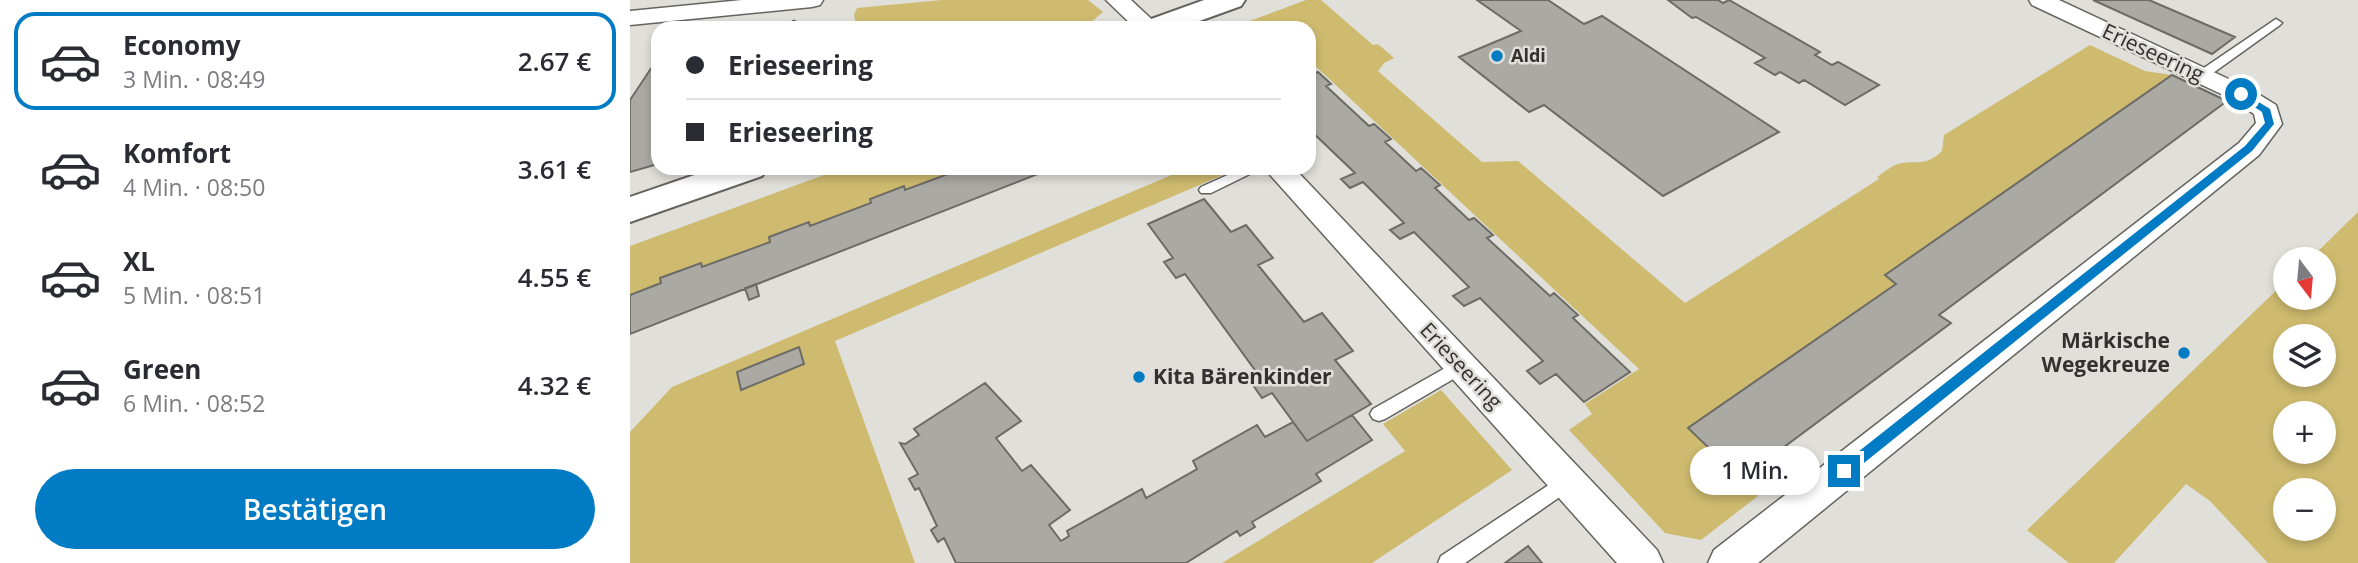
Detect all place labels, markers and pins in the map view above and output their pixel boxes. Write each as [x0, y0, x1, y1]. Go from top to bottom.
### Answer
place label: Aldi [1511, 43, 1546, 67]
marker: Aldi [1489, 48, 1505, 64]
place label: Märkische Wegekreuze [2042, 326, 2170, 378]
marker: Märkische Wegekreuze [2176, 345, 2192, 361]
place label: Kita Bärenkinder [1153, 362, 1332, 390]
marker: Kita Bärenkinder [1131, 369, 1147, 385]

